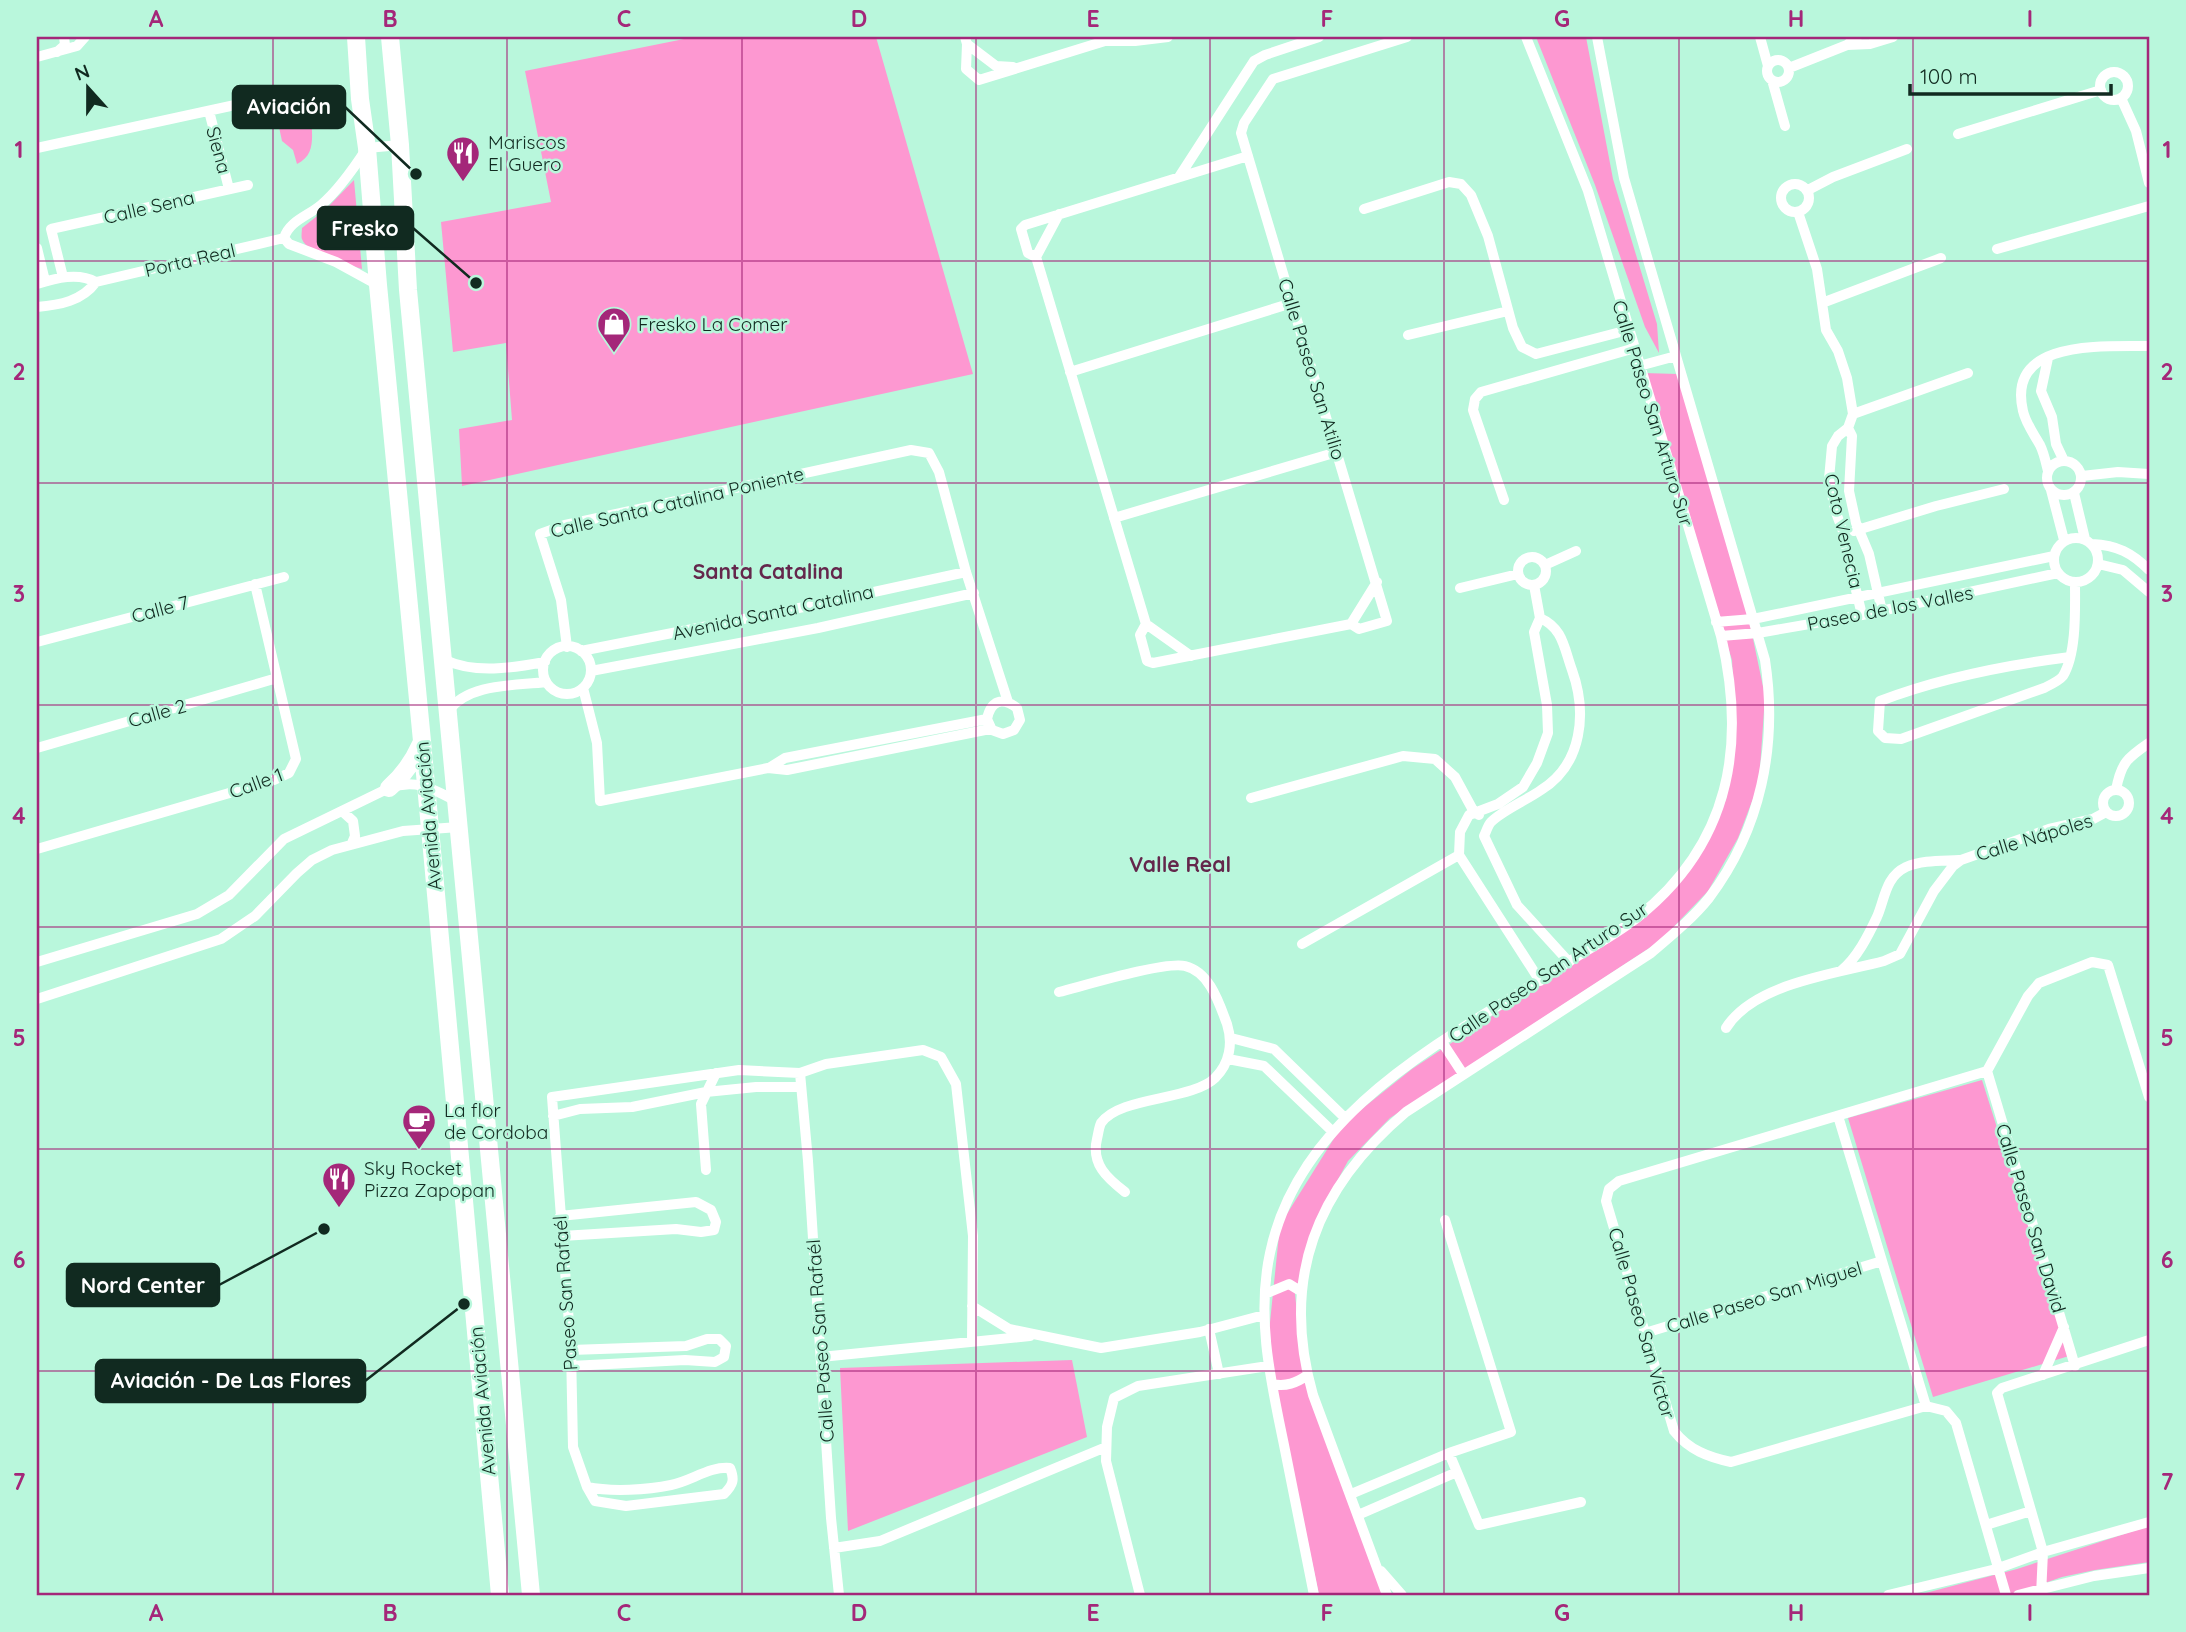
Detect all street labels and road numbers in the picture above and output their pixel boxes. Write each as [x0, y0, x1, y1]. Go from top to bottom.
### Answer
street label: Siena [201, 124, 237, 176]
street label: Calle Sena [101, 185, 197, 229]
street label: Porta Real [142, 238, 238, 282]
street label: Calle Paseo San Atilio [1273, 275, 1351, 463]
street label: Calle Paseo San Arturo Sur [1607, 297, 1699, 530]
street label: Calle Santa Catalina Poniente [548, 461, 806, 543]
street label: Coto Venecia [1819, 471, 1869, 591]
street label: Avenida Santa Catalina [670, 579, 876, 645]
street label: Paseo de los Valles [1805, 580, 1975, 636]
street label: Calle 7 [129, 590, 191, 628]
street label: Calle 2 [125, 693, 189, 733]
street label: Avenida Aviación [410, 740, 446, 892]
street label: Calle 1 [226, 762, 286, 804]
street label: Calle Nápoles [1973, 808, 2095, 866]
street label: Calle Paseo San Arturo Sur [1444, 896, 1653, 1048]
street label: Calle Paseo San David [1991, 1121, 2071, 1315]
street label: Paseo San Rafaél [548, 1215, 582, 1371]
street label: Calle Paseo San Víctor [1603, 1225, 1681, 1422]
street label: Calle Paseo San Rafaél [801, 1239, 839, 1443]
street label: Calle Paseo San Miguel [1663, 1256, 1865, 1338]
street label: Avenida Aviación [464, 1325, 500, 1477]

